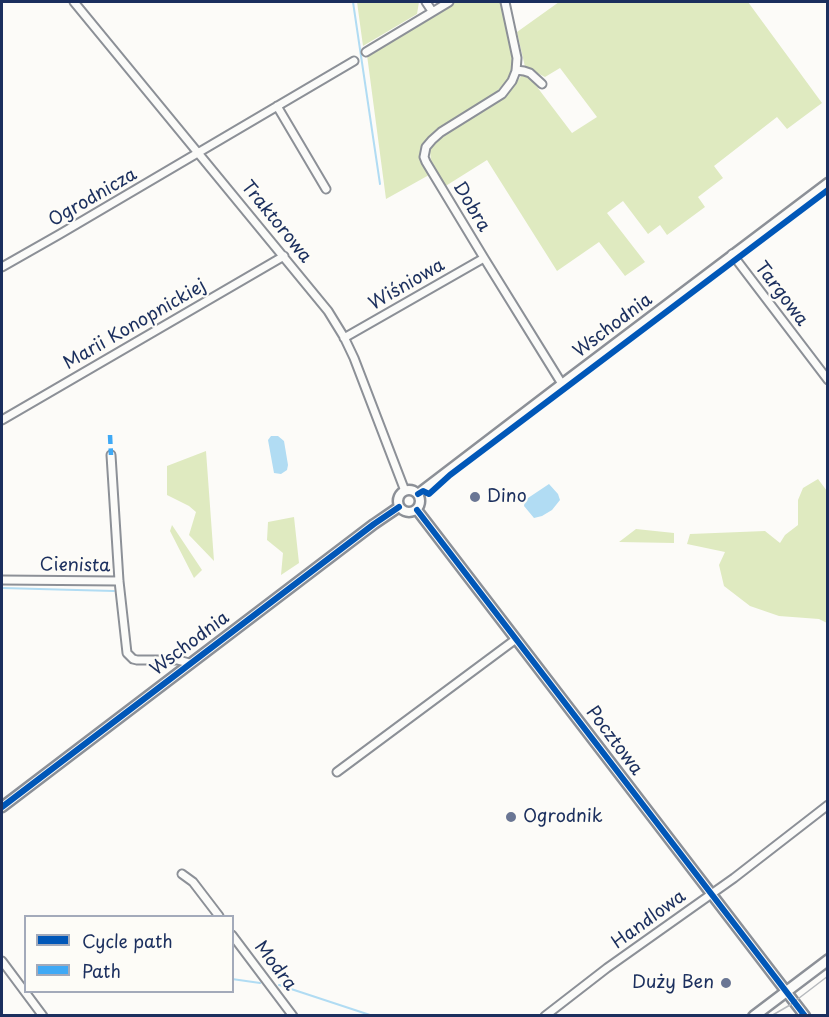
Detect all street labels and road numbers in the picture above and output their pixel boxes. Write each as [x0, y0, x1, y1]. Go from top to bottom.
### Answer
street label: Ogrodnicza [45, 164, 141, 232]
street label: Traktorowa [236, 177, 316, 267]
street label: Dobra [448, 178, 494, 236]
street label: Wiśniowa [365, 255, 449, 315]
street label: Targowa [750, 257, 812, 331]
street label: Marii Konopnickiej [60, 275, 210, 375]
street label: Wschodnia [569, 289, 657, 363]
street label: Cienista [39, 555, 111, 577]
street label: Wschodnia [146, 607, 234, 681]
street label: Pocztowa [581, 702, 647, 780]
street label: Handlowa [608, 886, 690, 954]
street label: Modra [249, 937, 301, 995]

